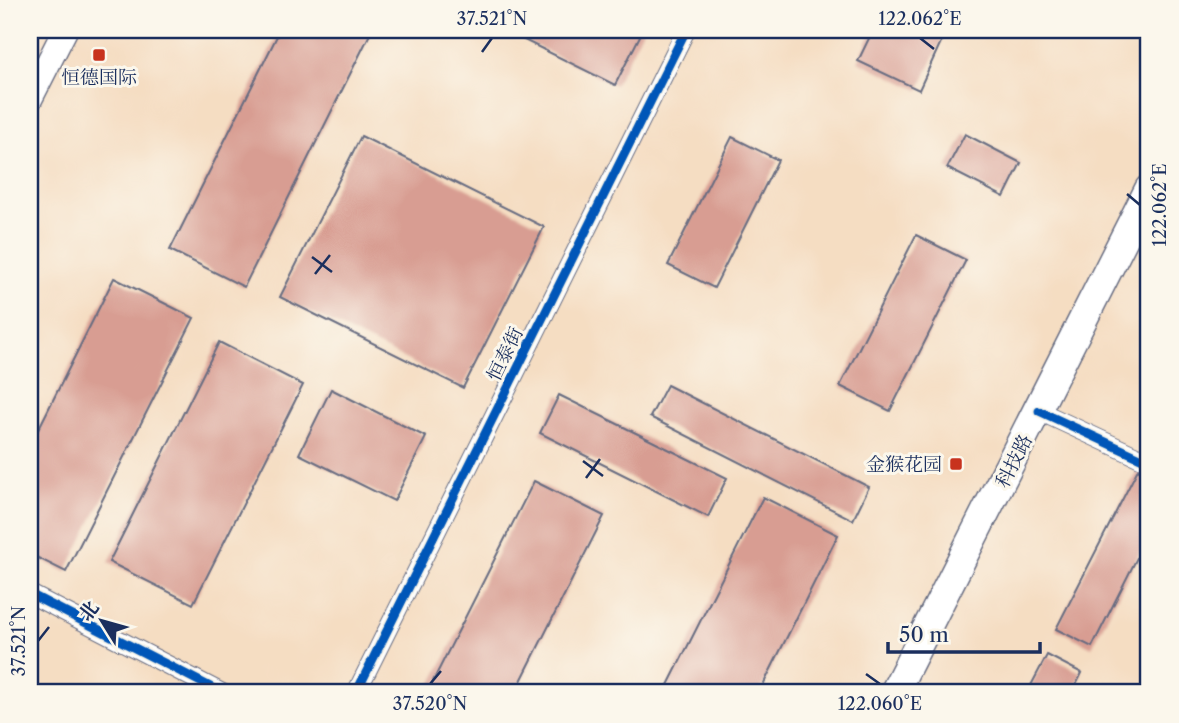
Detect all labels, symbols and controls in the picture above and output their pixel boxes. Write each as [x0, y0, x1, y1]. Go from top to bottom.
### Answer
text: 37.521°N [457, 8, 528, 30]
text: 122.062°E [878, 8, 962, 30]
marker: 恒德国际 [91, 47, 107, 63]
place label: 恒德国际 [61, 66, 137, 89]
text: 122.062°E [1149, 163, 1171, 247]
street label: 恒泰街 [482, 323, 528, 385]
street label: 科技路 [991, 430, 1037, 492]
place label: 金猴花园 [866, 453, 942, 476]
marker: 金猴花园 [948, 456, 964, 472]
north arrow [66, 586, 136, 656]
text: 北 [74, 597, 104, 626]
text: 37.521°N [8, 605, 30, 676]
scale bar [888, 611, 1041, 655]
text: 50 m [899, 622, 949, 647]
text: 37.520°N [393, 693, 468, 715]
text: 122.060°E [838, 693, 922, 715]

